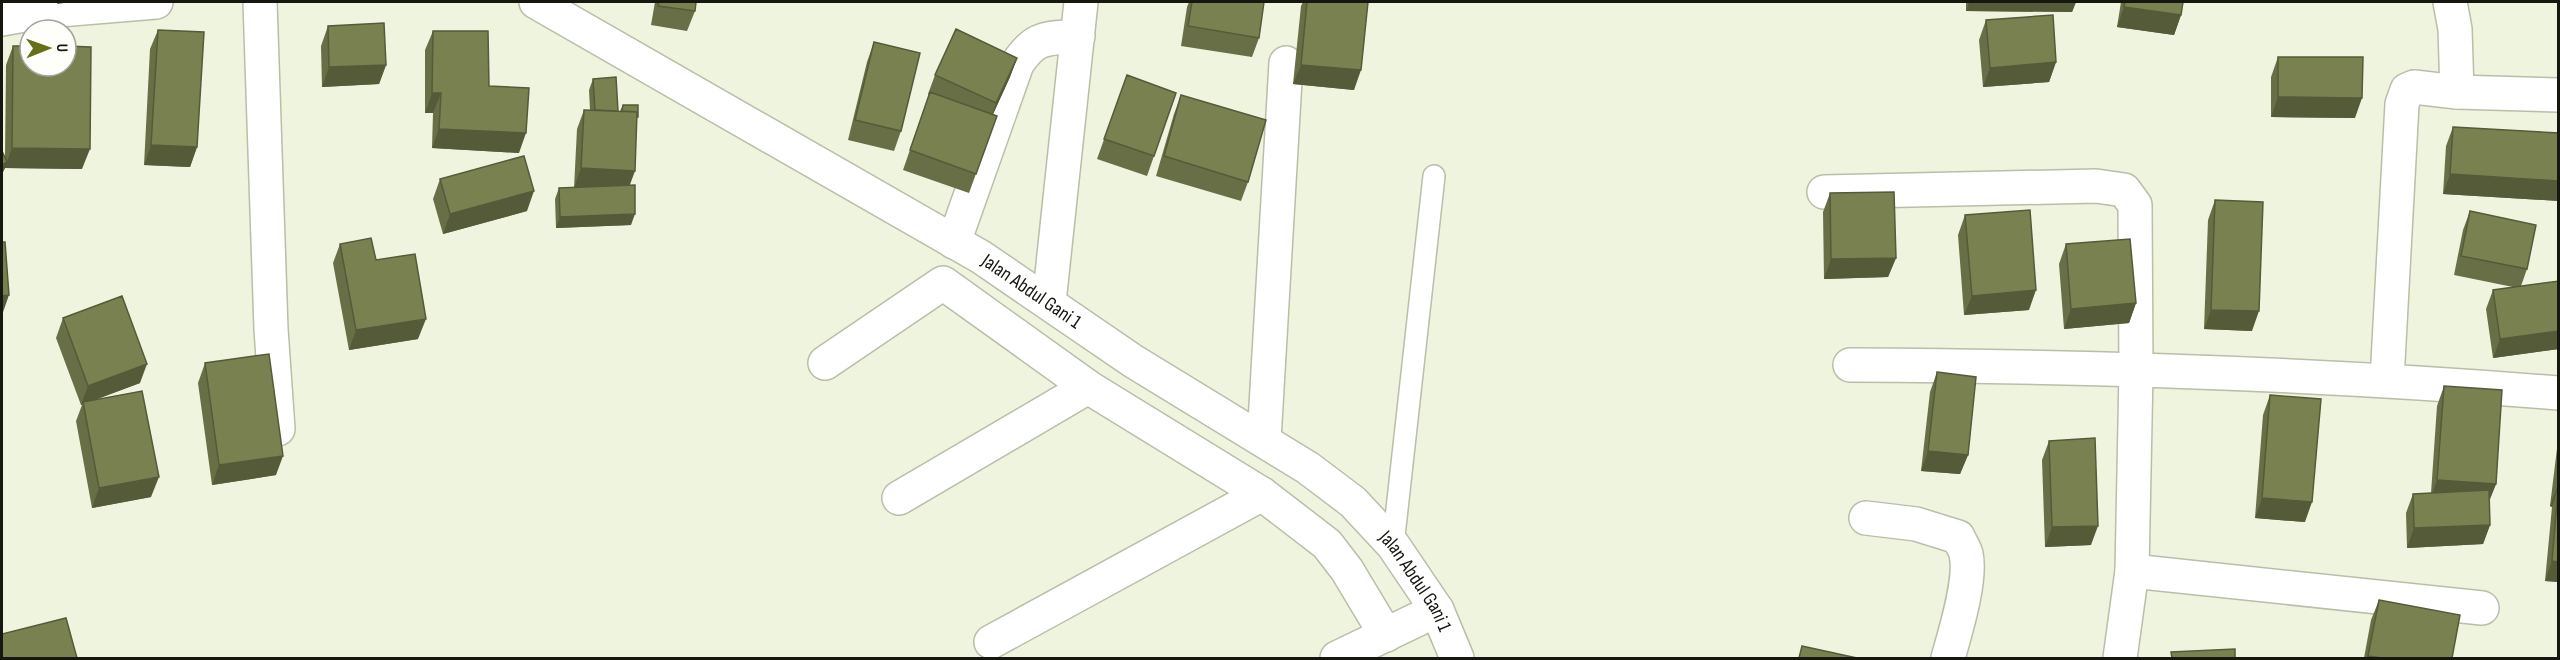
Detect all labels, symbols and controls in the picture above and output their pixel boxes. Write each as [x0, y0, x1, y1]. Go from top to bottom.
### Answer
north arrow [18, 18, 78, 78]
text: U [52, 43, 71, 52]
street label: Jalan Abdul Gani 1 [976, 248, 1086, 334]
street label: Jalan Abdul Gani 1 [1373, 525, 1457, 635]

